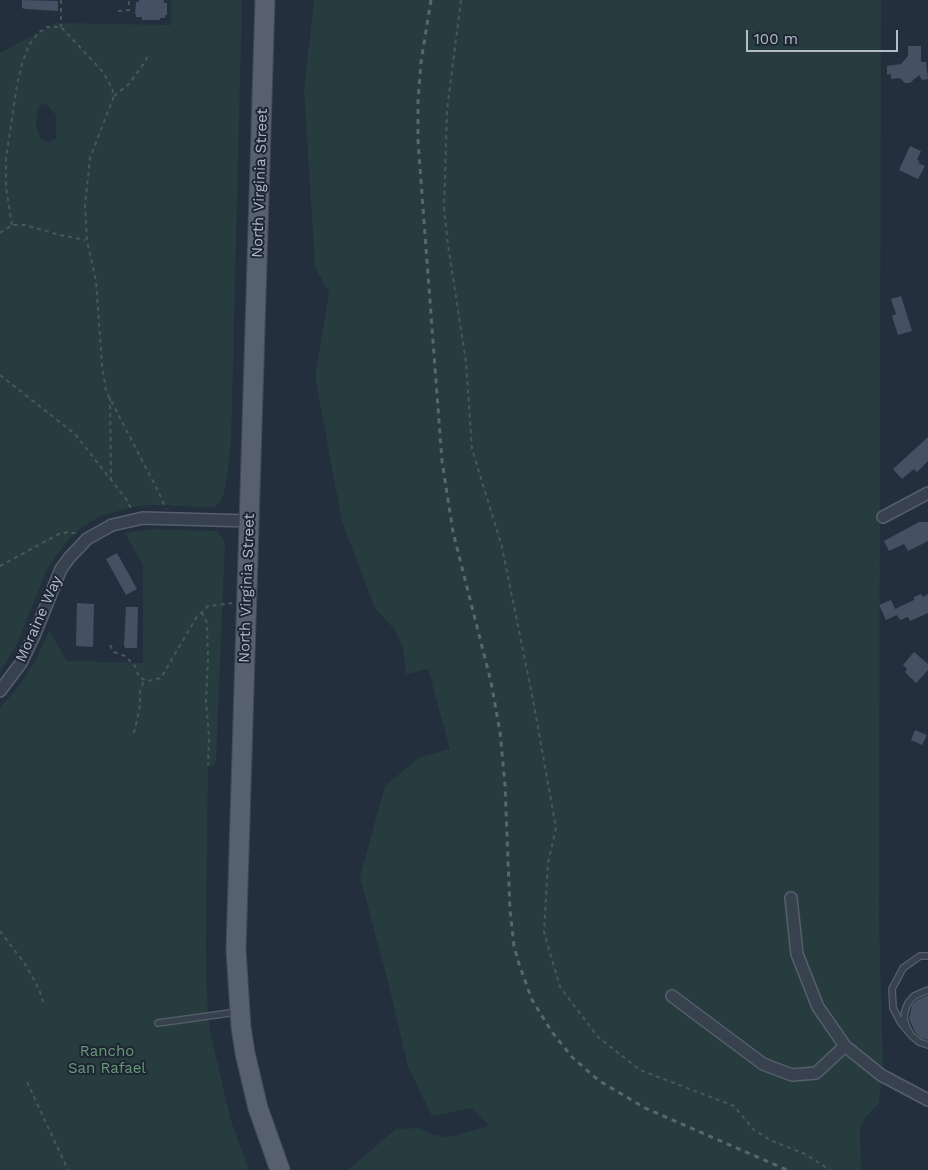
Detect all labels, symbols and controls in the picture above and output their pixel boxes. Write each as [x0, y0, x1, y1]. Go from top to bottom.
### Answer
scale bar [748, 20, 900, 52]
text: 100 m [754, 30, 798, 48]
street label: North Virginia Street [248, 108, 272, 258]
street label: North Virginia Street [235, 513, 259, 663]
street label: Moraine Way [12, 573, 66, 665]
park label: Rancho San Rafael [68, 1043, 146, 1078]

